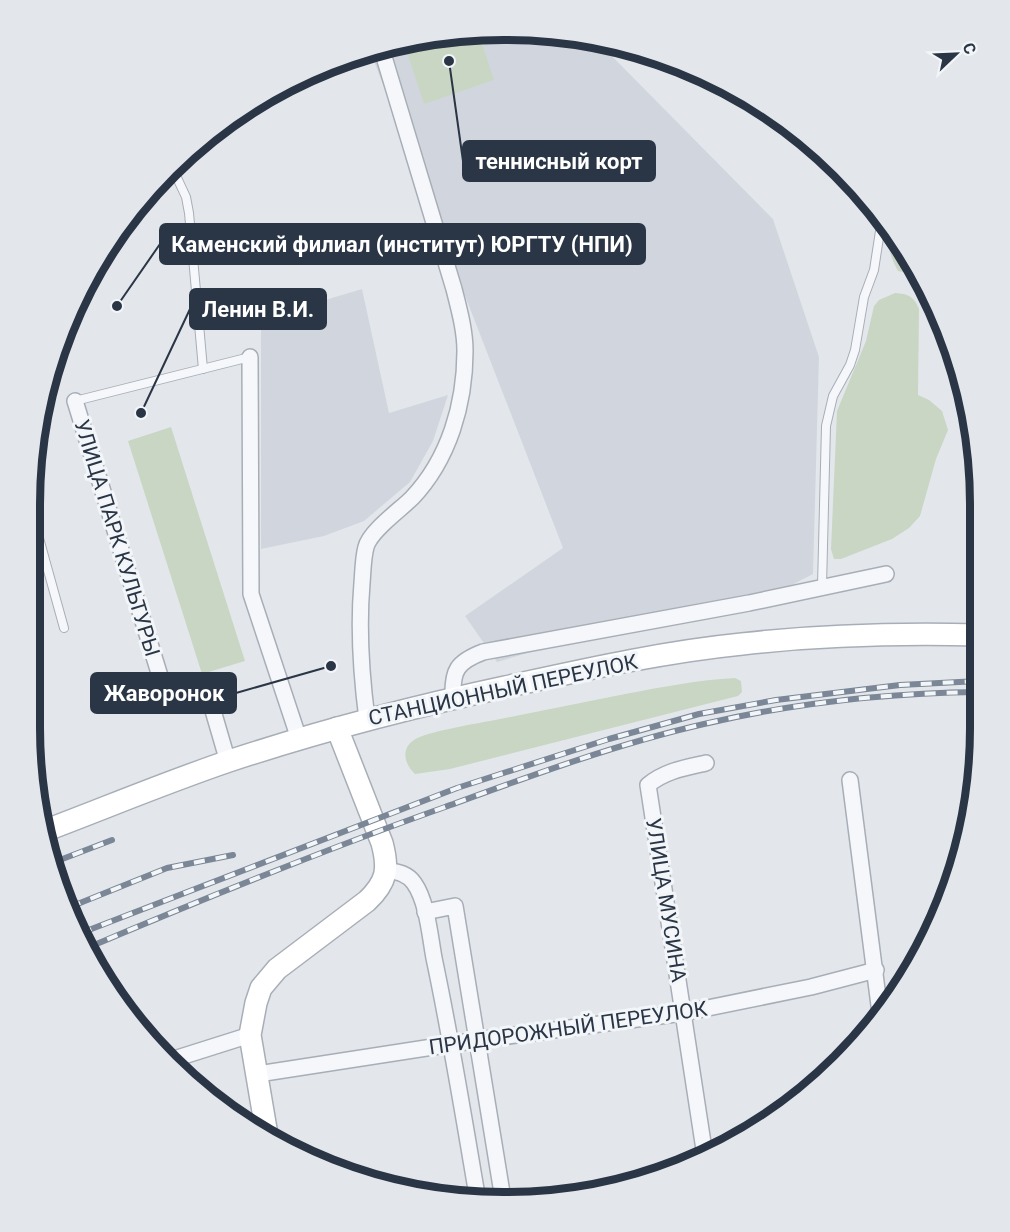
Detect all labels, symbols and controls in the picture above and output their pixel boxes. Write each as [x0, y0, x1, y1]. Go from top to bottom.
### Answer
north arrow [926, 24, 986, 84]
text: С [959, 40, 980, 57]
callout: теннисный корт [463, 141, 655, 181]
text: теннисный корт [475, 149, 643, 174]
callout: Каменский филиал (институт) ЮРГТУ (НПИ) [160, 224, 645, 264]
text: Каменский филиал (институт) ЮРГТУ (НПИ) [171, 232, 633, 257]
callout: Ленин В.И. [190, 289, 326, 329]
text: Ленин В.И. [202, 297, 314, 322]
street label: УЛИЦА ПАРК КУЛЬТУРЫ [70, 417, 164, 659]
street label: СТАНЦИОННЫЙ ПЕРЕУЛОК [366, 650, 640, 730]
callout: Жаворонок [91, 673, 236, 713]
text: Жаворонок [104, 681, 225, 706]
street label: УЛИЦА МУСИНА [641, 816, 691, 984]
street label: ПРИДОРОЖНЫЙ ПЕРЕУЛОК [427, 997, 709, 1059]

